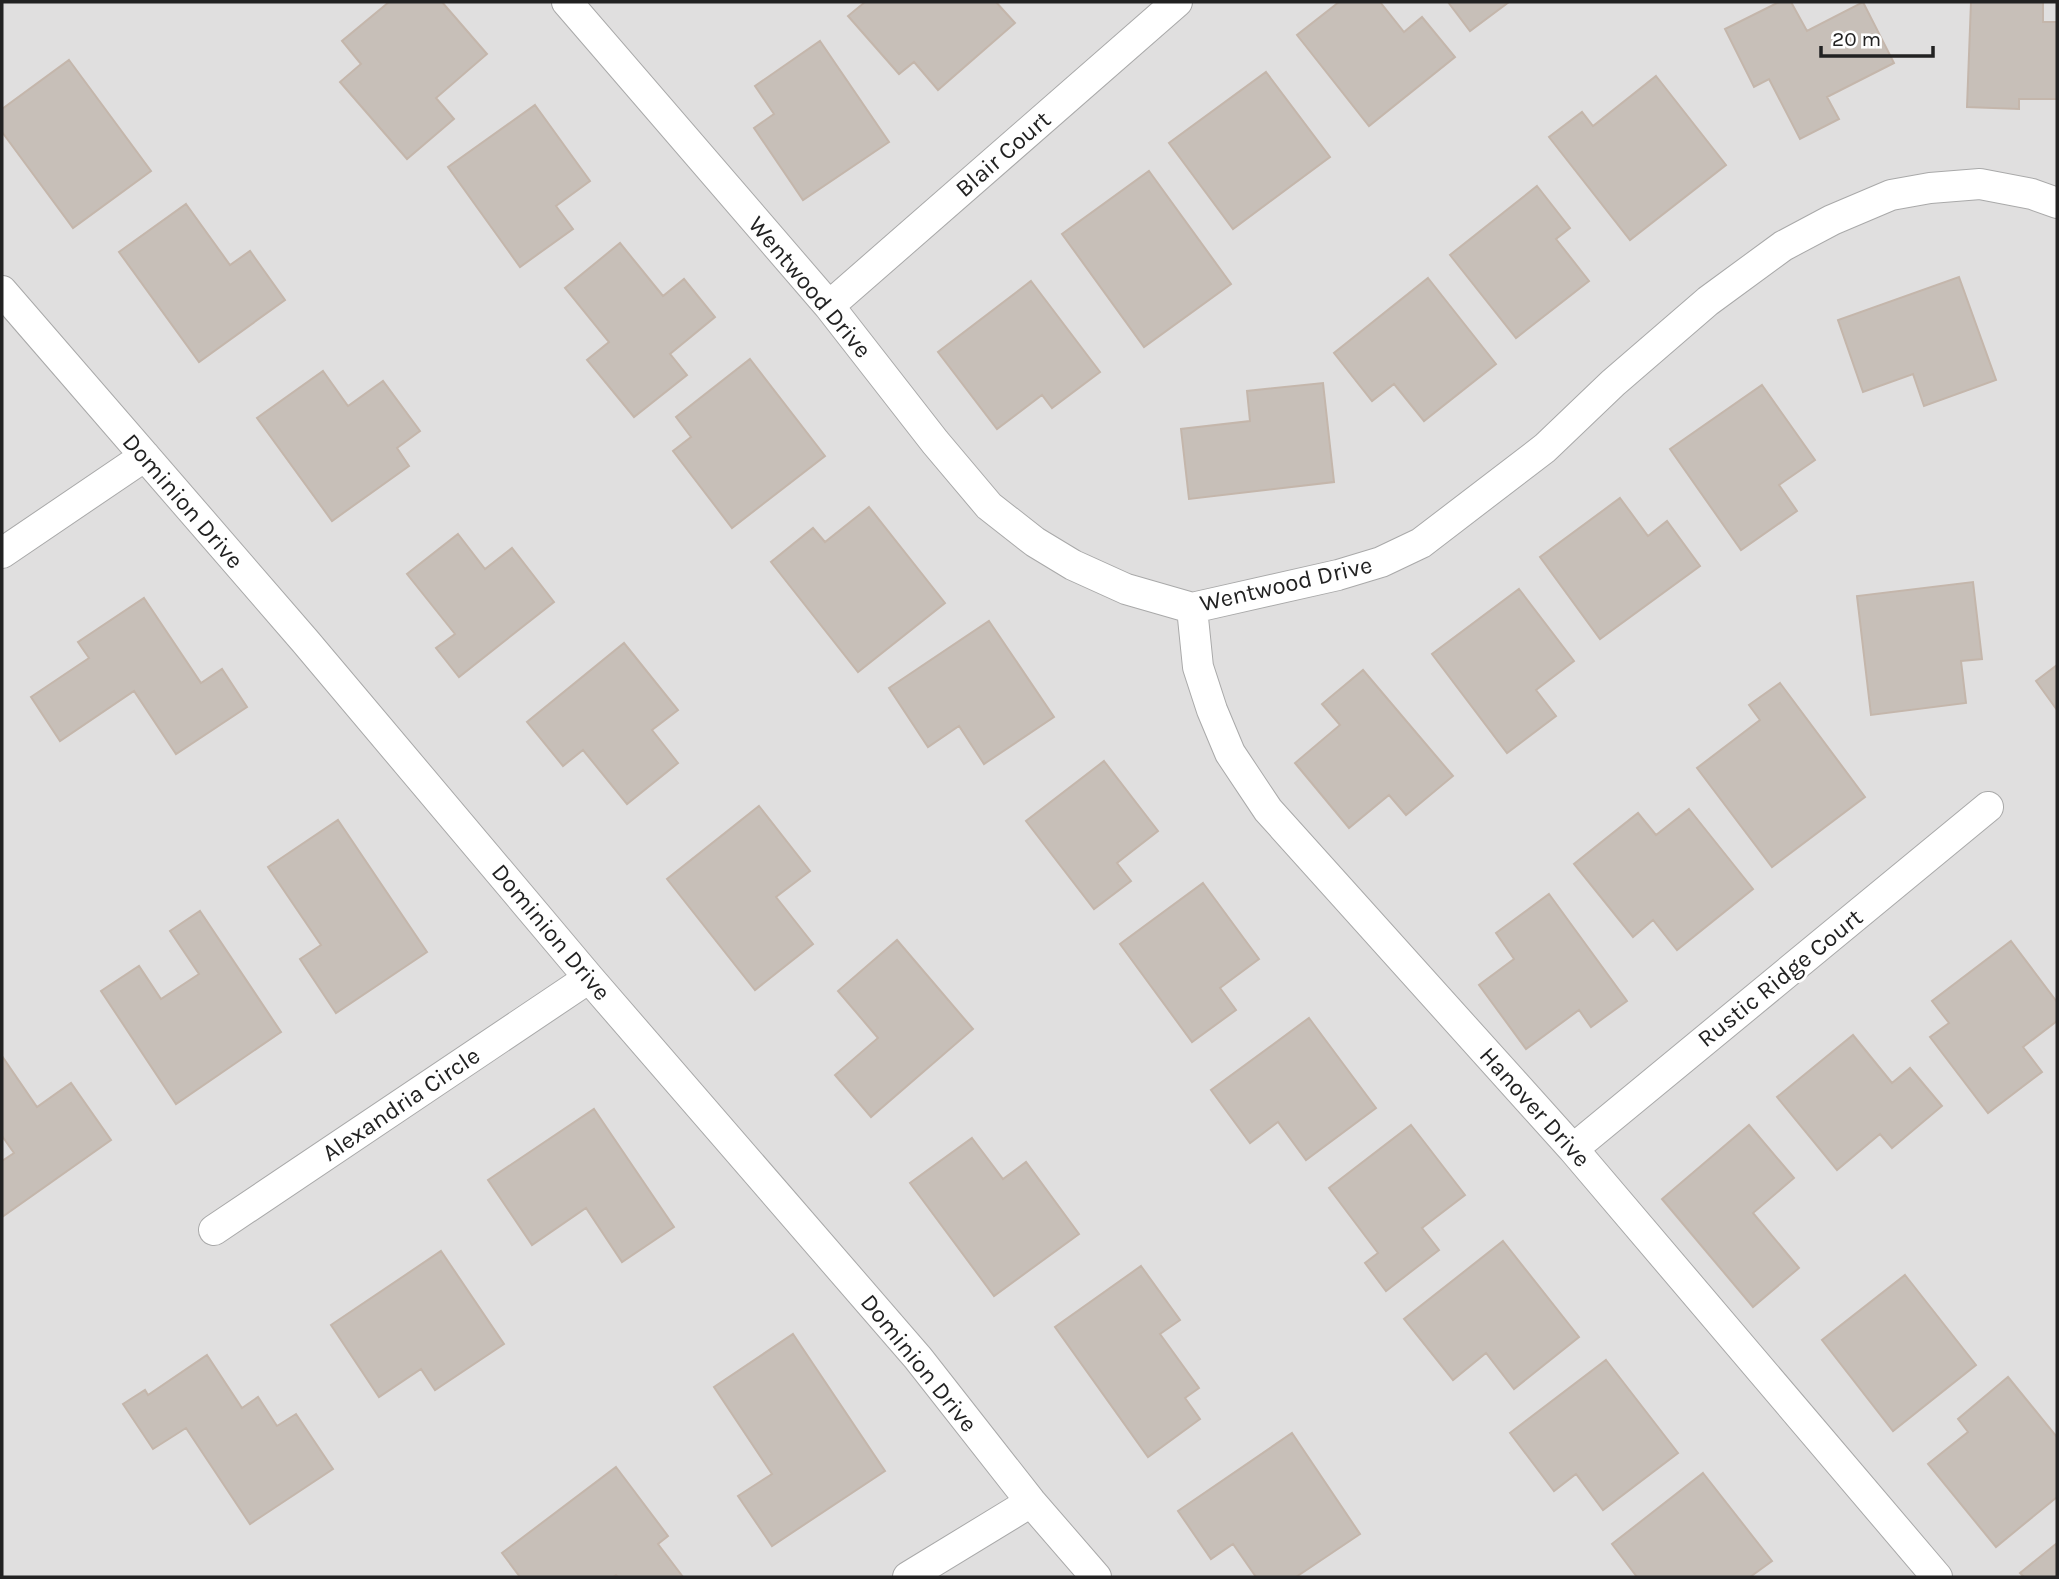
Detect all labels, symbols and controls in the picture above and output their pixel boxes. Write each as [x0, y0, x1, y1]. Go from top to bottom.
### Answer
scale bar [1821, 14, 1933, 58]
text: 20 m [1832, 27, 1881, 51]
street label: Blair Court [950, 105, 1056, 203]
street label: Wentwood Drive [743, 211, 877, 363]
street label: Dominion Drive [117, 428, 249, 574]
street label: Wentwood Drive [1197, 551, 1375, 617]
street label: Dominion Drive [486, 858, 616, 1006]
street label: Rustic Ridge Court [1692, 903, 1868, 1053]
street label: Alexandria Circle [317, 1041, 485, 1167]
street label: Hanover Drive [1474, 1041, 1596, 1173]
street label: Dominion Drive [855, 1288, 983, 1438]

